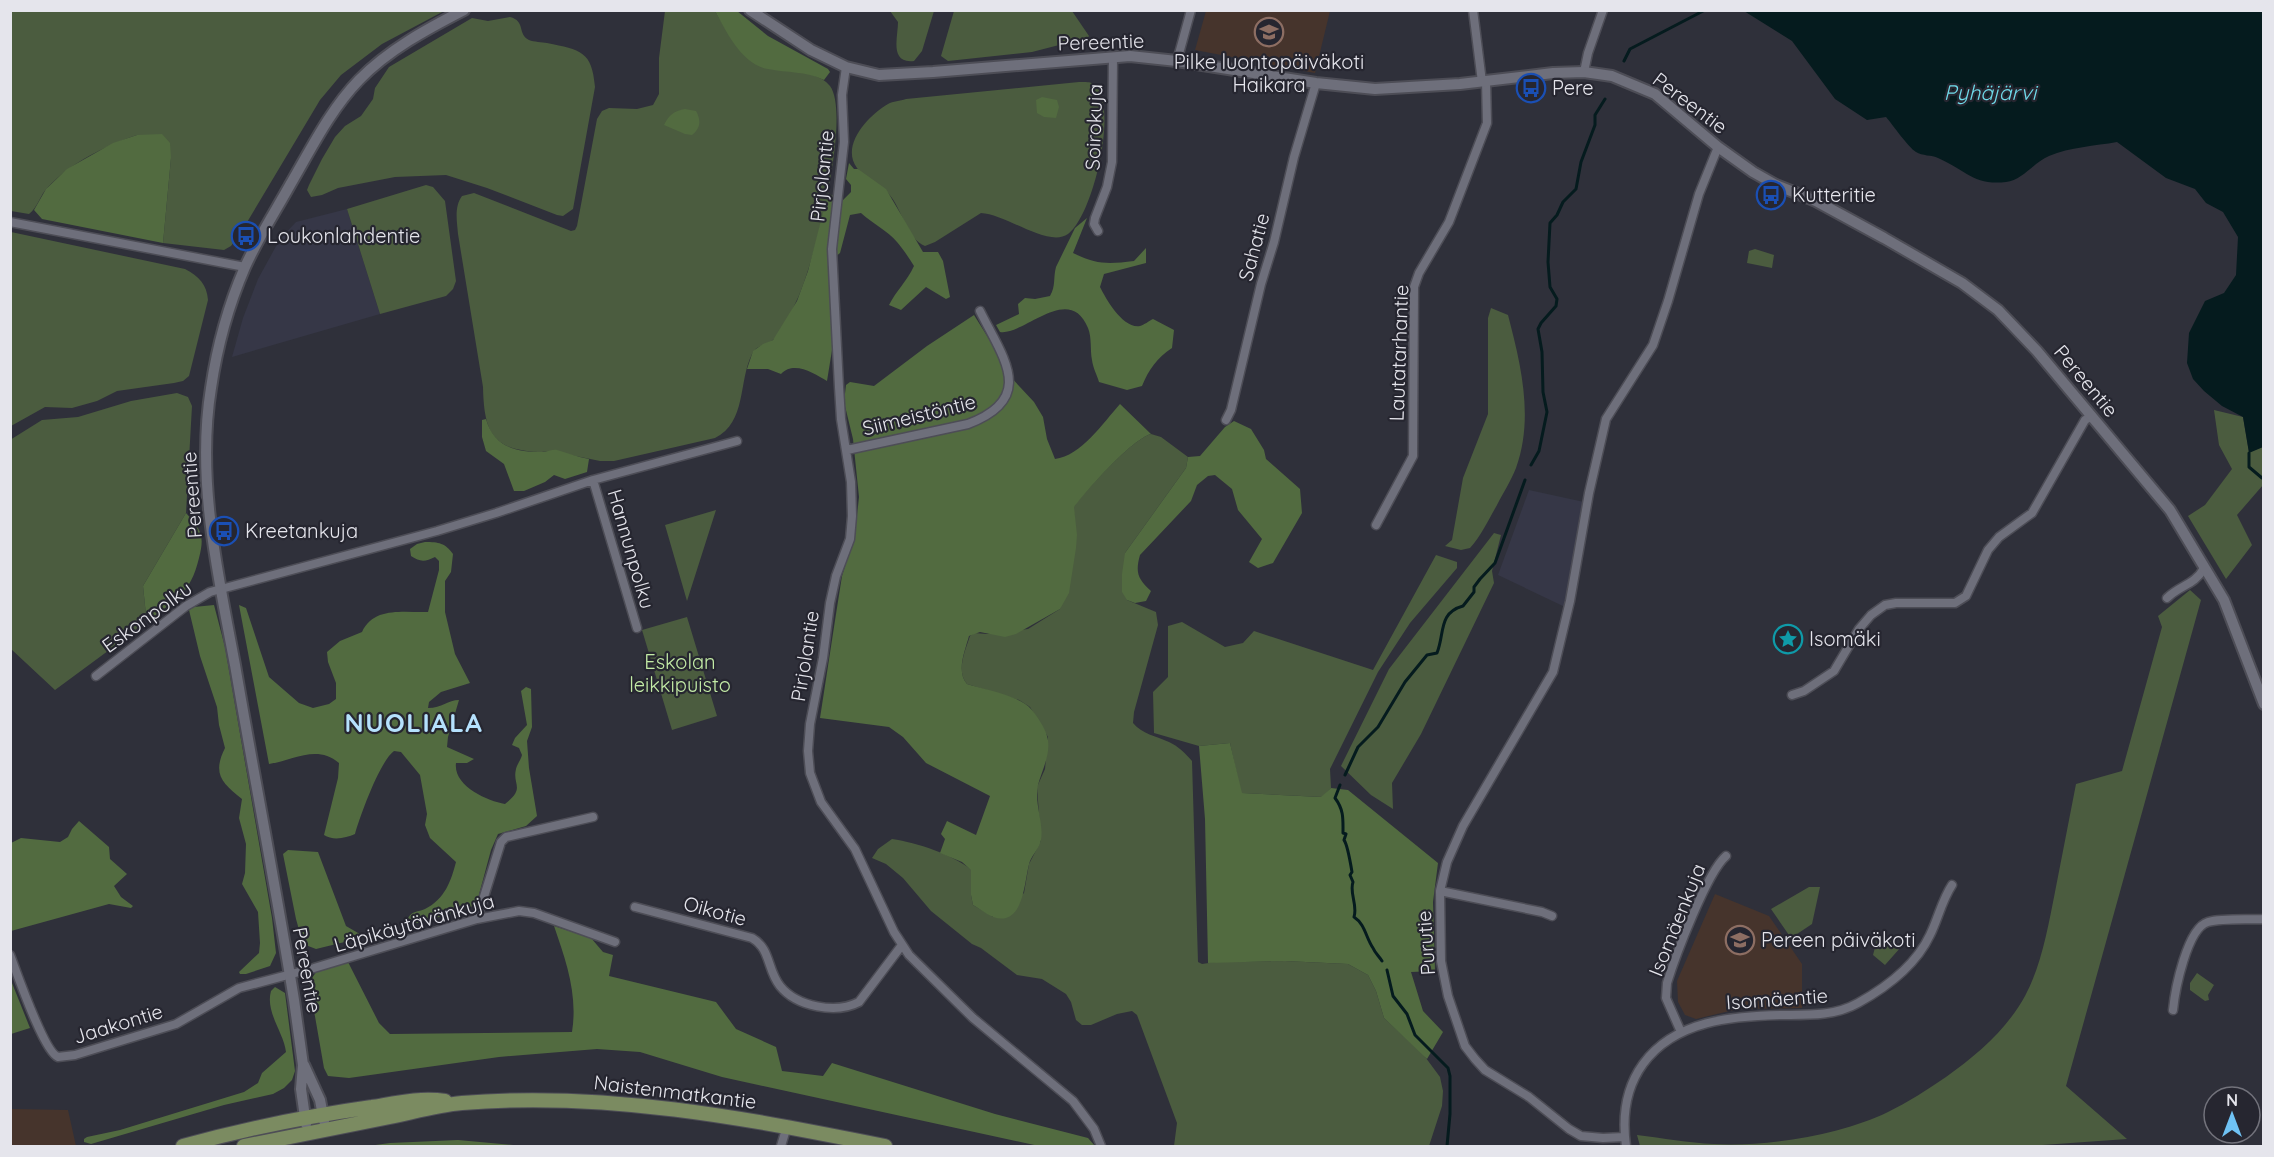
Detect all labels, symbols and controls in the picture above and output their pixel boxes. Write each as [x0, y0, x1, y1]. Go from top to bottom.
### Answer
school or university icon: Pilke luontopäiväkoti Haikara [1253, 16, 1285, 48]
street label: Pereentie [1057, 27, 1145, 56]
place label: Pilke luontopäiväkoti Haikara [1174, 49, 1364, 97]
street label: Pereentie [1648, 66, 1732, 139]
bus stop icon: Pere [1515, 72, 1547, 104]
place label: Pere [1552, 75, 1594, 100]
water label: Pyhäjärvi [1944, 79, 2039, 105]
street label: Soirokuja [1079, 83, 1108, 171]
street label: Pirjolantie [804, 129, 839, 223]
bus stop icon: Kutteritie [1755, 179, 1787, 211]
place label: Kutteritie [1792, 182, 1876, 207]
street label: Sahatie [1232, 210, 1275, 284]
bus stop icon: Loukonlahdentie [230, 220, 262, 252]
place label: Loukonlahdentie [267, 223, 420, 248]
street label: Lautatarhantie [1384, 284, 1413, 422]
street label: Pereentie [2049, 339, 2124, 422]
street label: Siimeistöntie [860, 388, 978, 441]
street label: Pereentie [176, 451, 207, 539]
street label: Hannunpolku [602, 486, 660, 612]
bus stop icon: Kreetankuja [208, 515, 240, 547]
place label: Kreetankuja [245, 518, 358, 543]
street label: Eskonpolku [97, 576, 197, 658]
street label: Pirjolantie [785, 609, 824, 703]
place icon: Isomäki [1772, 623, 1804, 655]
place label: Isomäki [1809, 626, 1881, 651]
park label: Eskolan leikkipuisto [629, 649, 731, 697]
district label: NUOLIALA [345, 706, 483, 739]
street label: Isomäenkuja [1643, 860, 1710, 980]
street label: Läpikäytävänkuja [331, 888, 497, 957]
street label: Oikotie [681, 890, 749, 931]
street label: Purutie [1411, 910, 1440, 976]
school or university icon: Pereen päiväkoti [1724, 924, 1756, 956]
street label: Pereentie [288, 925, 327, 1015]
place label: Pereen päiväkoti [1761, 927, 1915, 952]
street label: Isomäentie [1725, 982, 1829, 1015]
street label: Jaakontie [70, 998, 166, 1049]
street label: Naistenmatkantie [592, 1069, 758, 1114]
north arrow [2202, 1085, 2262, 1145]
text: N [2226, 1090, 2238, 1110]

